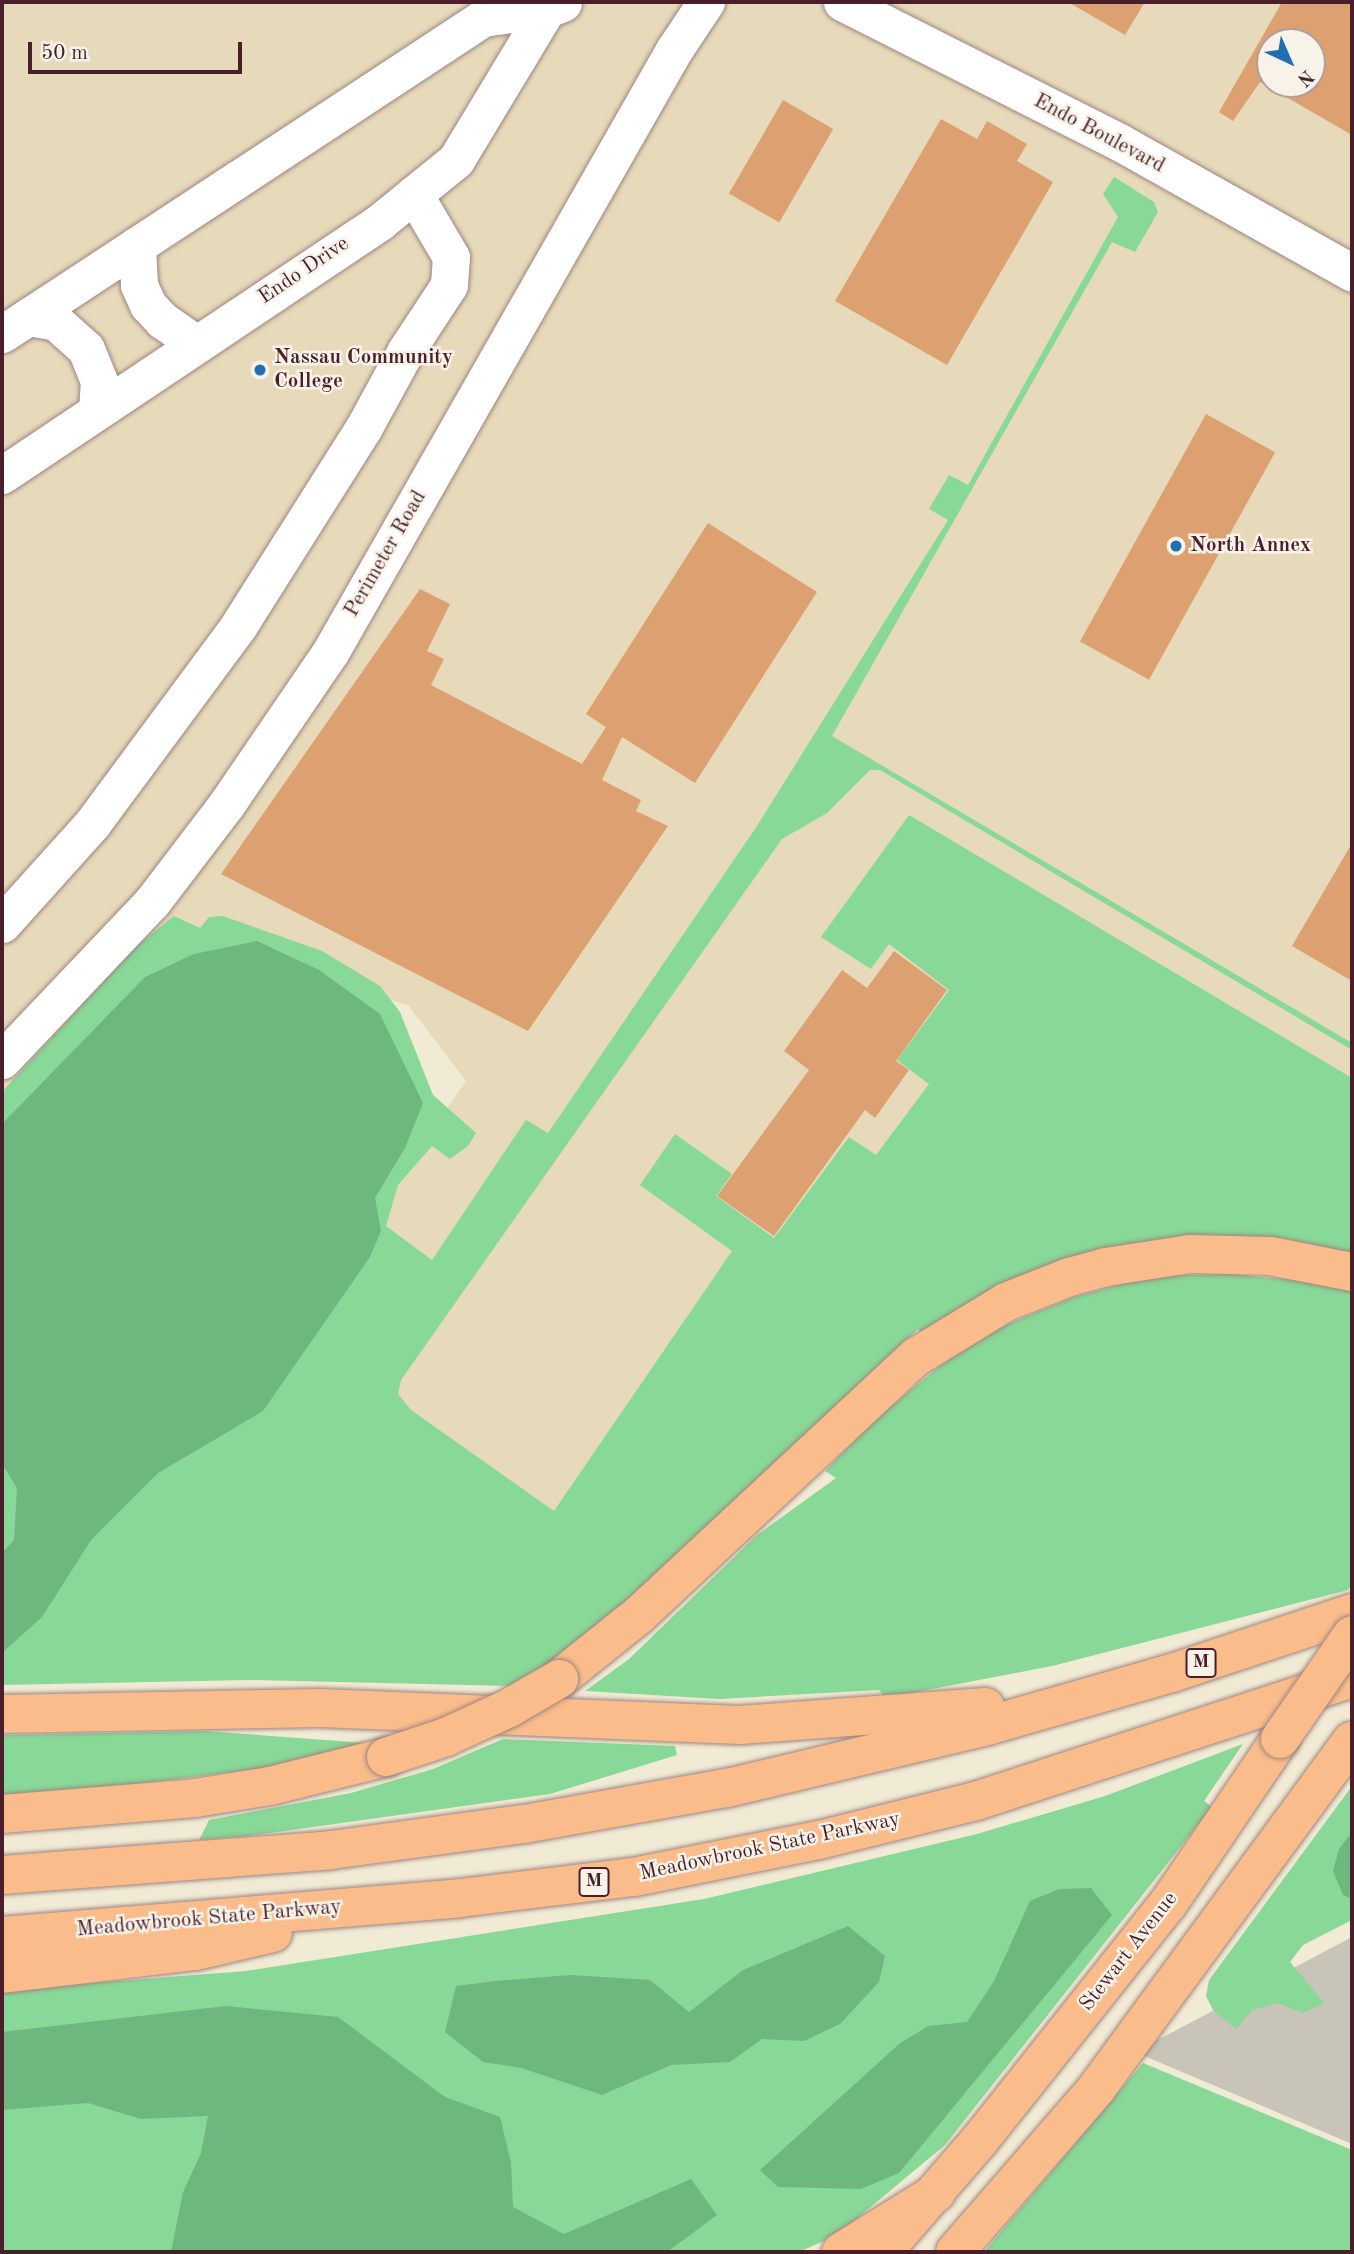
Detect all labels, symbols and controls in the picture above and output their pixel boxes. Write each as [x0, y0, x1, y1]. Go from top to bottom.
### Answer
scale bar [32, 28, 245, 72]
north arrow [1256, 28, 1326, 98]
text: 50 m [41, 43, 88, 64]
text: N [1293, 65, 1316, 89]
street label: Endo Boulevard [1029, 89, 1169, 179]
street label: Endo Drive [254, 232, 354, 310]
place label: Nassau Community College [274, 345, 453, 395]
marker: Nassau Community College [252, 362, 268, 378]
street label: Perimeter Road [340, 486, 432, 622]
place label: North Annex [1190, 533, 1311, 559]
marker: North Annex [1168, 538, 1184, 554]
road number: M [1185, 1648, 1217, 1679]
street label: Meadowbrook State Parkway [637, 1807, 903, 1887]
road number: M [578, 1866, 610, 1898]
street label: Stewart Avenue [1075, 1887, 1183, 2017]
street label: Meadowbrook State Parkway [76, 1895, 342, 1943]

